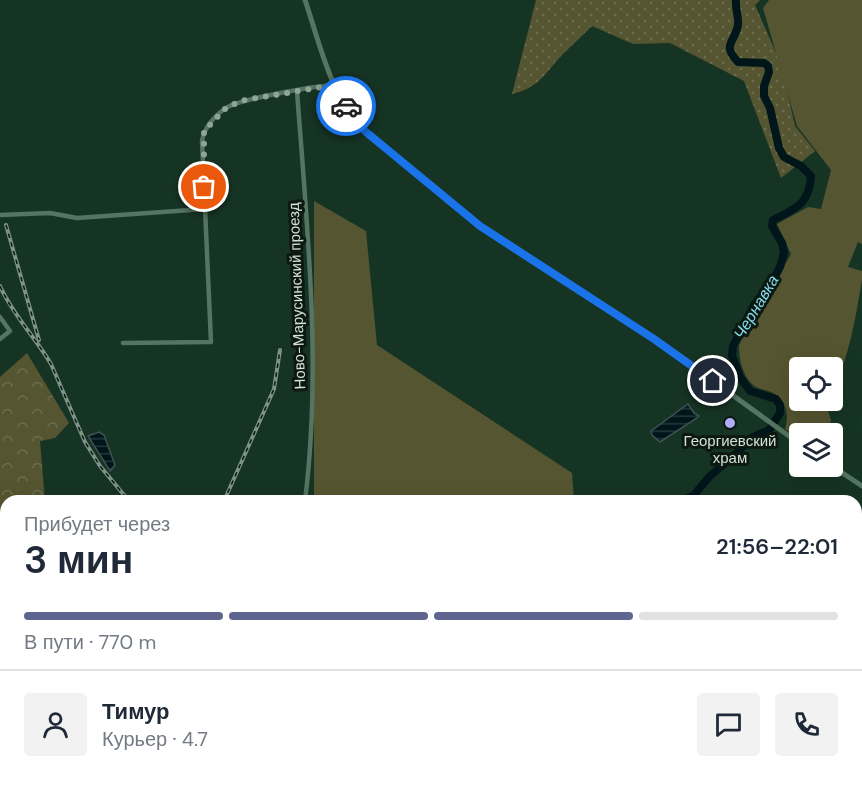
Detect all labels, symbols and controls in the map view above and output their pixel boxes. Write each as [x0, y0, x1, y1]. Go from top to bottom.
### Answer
courier [316, 76, 376, 136]
icon: car [330, 90, 363, 123]
pin [178, 161, 229, 212]
icon: bag [187, 170, 220, 203]
street label: Ново-Марусинский проезд [284, 202, 310, 390]
water label: Чернавка [729, 271, 783, 343]
pin [687, 355, 738, 406]
map controls [789, 357, 843, 477]
button: locate [789, 357, 843, 411]
icon: home [696, 364, 729, 397]
marker: Георгиевский храм [723, 416, 737, 430]
button: layers [789, 423, 843, 477]
place label: Георгиевский храм [684, 431, 776, 468]
text: Прибудет через [24, 511, 170, 537]
text: 21:56–22:01 [716, 532, 838, 561]
text: 3 мин [24, 534, 133, 585]
text: В пути · 770 m [24, 629, 156, 655]
button: person [24, 693, 87, 756]
button: chat [697, 693, 760, 756]
button: phone [775, 693, 838, 756]
text: Тимур [102, 697, 170, 726]
text: Курьер · 4.7 [102, 726, 208, 752]

